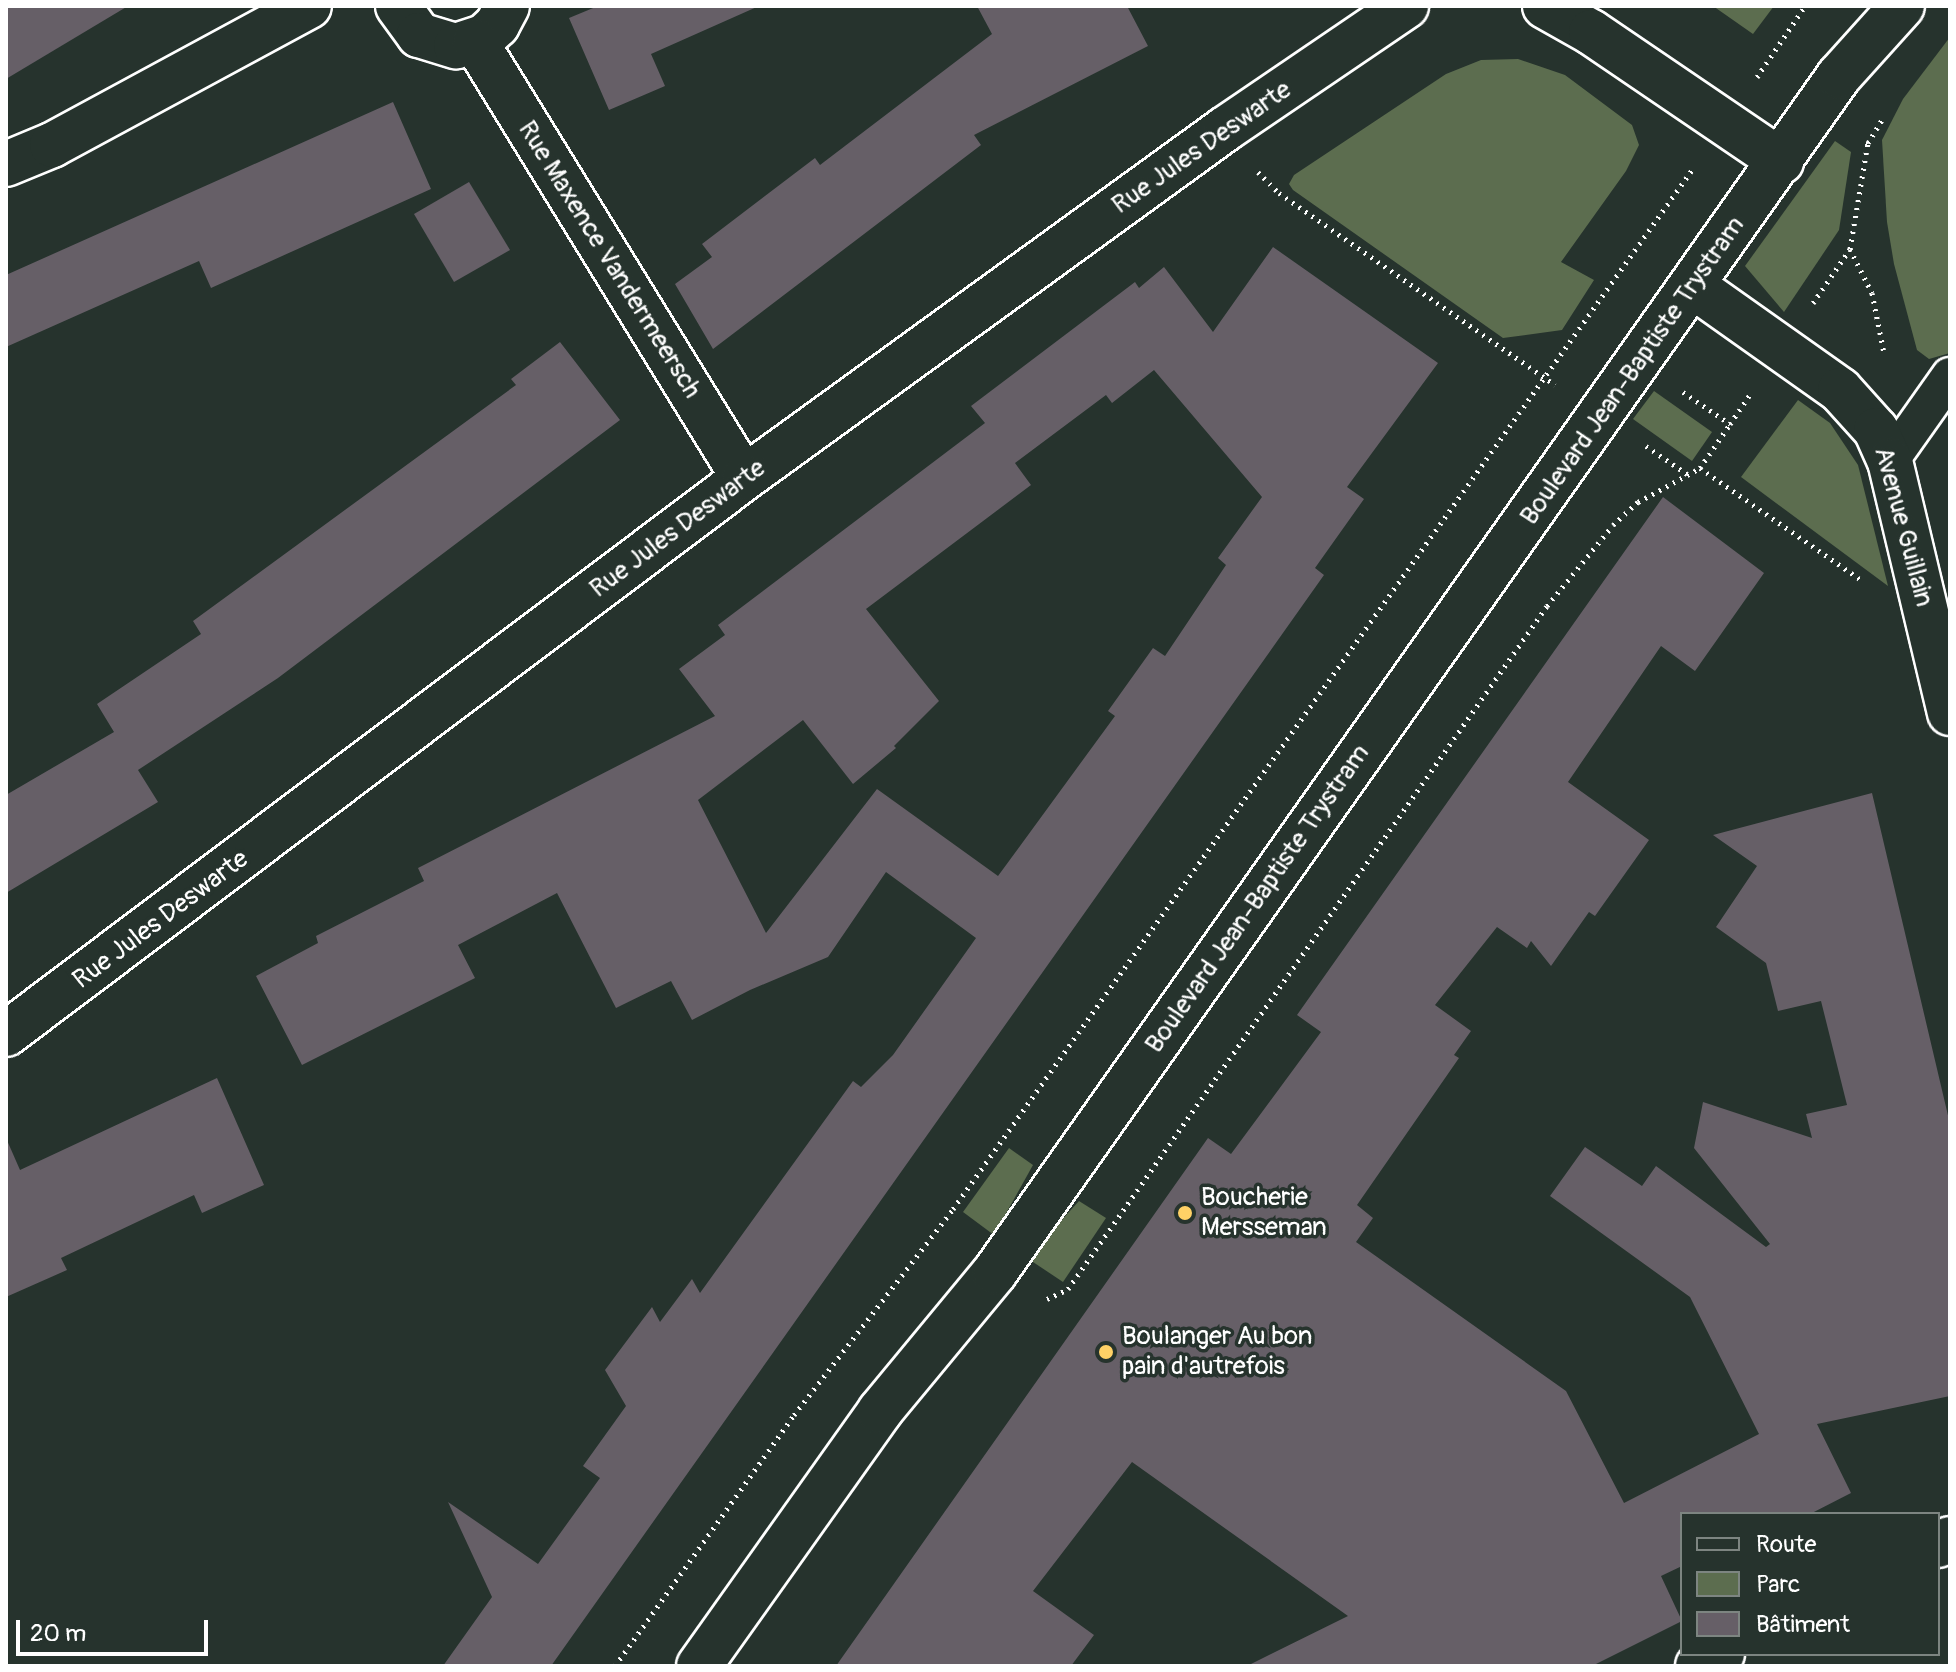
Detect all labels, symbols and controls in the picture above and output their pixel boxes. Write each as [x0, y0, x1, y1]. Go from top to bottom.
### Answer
street label: Rue Jules Deswarte [1106, 75, 1298, 221]
street label: Rue Maxence Vandermeersch [511, 116, 707, 404]
street label: Boulevard Jean-Baptiste Trystram [1514, 211, 1752, 531]
street label: Avenue Guillain [1867, 444, 1939, 610]
street label: Rue Jules Deswarte [584, 453, 772, 605]
street label: Boulevard Jean-Baptiste Trystram [1139, 739, 1377, 1059]
street label: Rue Jules Deswarte [67, 844, 255, 996]
place label: Boucherie Mersseman [1201, 1182, 1327, 1244]
marker: Boucherie Mersseman [1176, 1204, 1194, 1222]
place label: Boulanger Au bon pain d'autrefois [1122, 1321, 1313, 1382]
marker: Boulanger Au bon pain d'autrefois [1097, 1343, 1115, 1361]
legend [1680, 1512, 1940, 1656]
text: Route [1756, 1530, 1816, 1559]
text: Parc [1756, 1570, 1800, 1599]
scale bar [20, 1604, 212, 1654]
text: Bâtiment [1756, 1610, 1850, 1639]
text: 20 m [30, 1619, 86, 1648]

